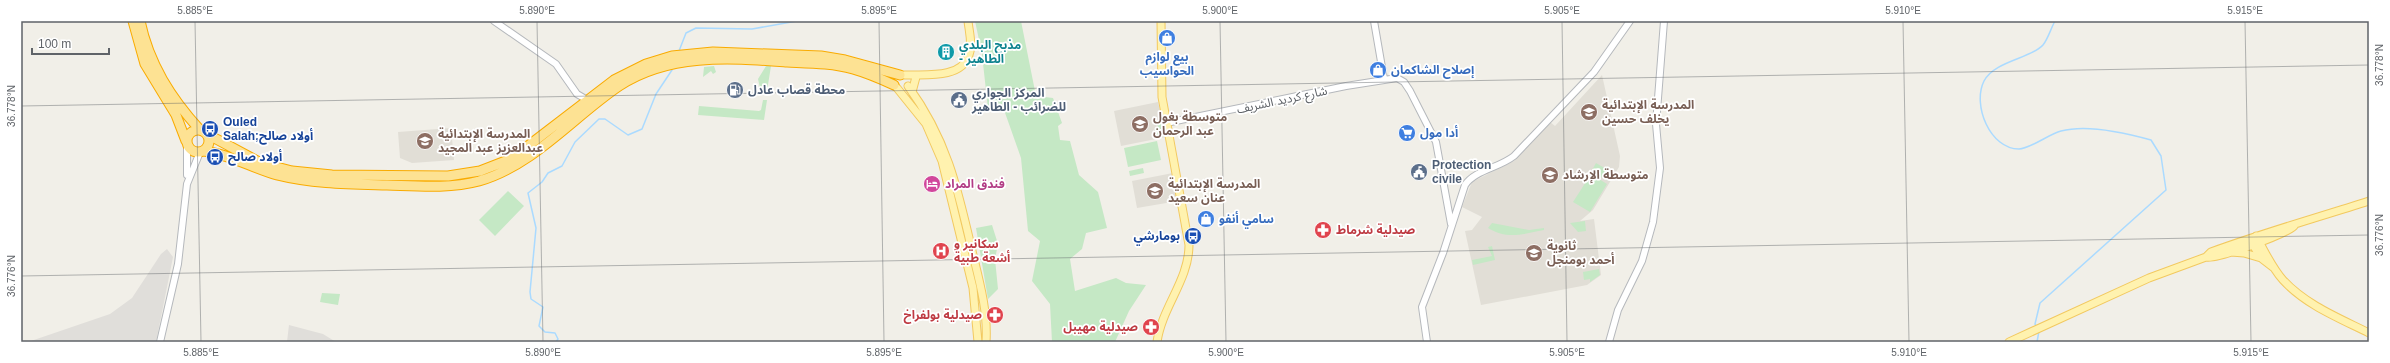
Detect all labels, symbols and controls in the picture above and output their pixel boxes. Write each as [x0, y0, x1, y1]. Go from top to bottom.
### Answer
text: 5.885°E [177, 5, 213, 16]
text: 5.890°E [519, 5, 555, 16]
text: 5.895°E [861, 5, 897, 16]
text: 5.900°E [1202, 5, 1238, 16]
text: 5.905°E [1544, 5, 1580, 16]
text: 5.910°E [1885, 5, 1921, 16]
text: 5.915°E [2227, 5, 2263, 16]
shop icon: بيع لوازم الحواسيب [1157, 28, 1177, 48]
scale bar [32, 30, 109, 56]
text: 100 m [38, 37, 71, 51]
place label: مذبح البلدي - الطاهير [959, 38, 1021, 66]
building icon: مذبح البلدي - الطاهير [936, 42, 956, 62]
text: 36.778°N [2374, 44, 2385, 86]
place label: بيع لوازم الحواسيب [1140, 50, 1194, 78]
shop icon: إصلاح الشاكمان [1368, 60, 1388, 80]
place label: إصلاح الشاكمان [1391, 63, 1474, 79]
fuel station icon: محطة قصاب عادل [725, 80, 745, 100]
place label: محطة قصاب عادل [748, 83, 845, 97]
street label: شارع كرديد الشريف [1235, 84, 1329, 118]
text: 36.778°N [6, 85, 17, 127]
place label: المركز الجواري للضرائب - الطاهير [971, 86, 1066, 114]
public building icon: المركز الجواري للضرائب - الطاهير [949, 90, 969, 110]
place label: المدرسة الإبتدائية يخلف حسين [1602, 98, 1694, 126]
school or university icon: المدرسة الإبتدائية يخلف حسين [1579, 102, 1599, 122]
place label: متوسطة بغول عبد الرحمان [1153, 110, 1227, 138]
school or university icon: متوسطة بغول عبد الرحمان [1130, 114, 1150, 134]
place label: Ouled Salah;أولاد صالح [223, 115, 313, 145]
bus stop icon: Ouled Salah;أولاد صالح [200, 119, 220, 139]
supermarket icon: أدا مول [1397, 123, 1417, 143]
place label: أدا مول [1420, 125, 1458, 140]
place label: المدرسة الإبتدائية عبدالعزيز عبد المجيد [438, 127, 543, 155]
school or university icon: المدرسة الإبتدائية عبدالعزيز عبد المجيد [415, 131, 435, 151]
bus stop icon: أولاد صالح [205, 147, 225, 167]
place label: أولاد صالح [228, 149, 282, 166]
place label: Protection civile [1432, 158, 1491, 186]
public building icon: Protection civile [1409, 162, 1429, 182]
school or university icon: متوسطة الإرشاد [1540, 165, 1560, 185]
place label: متوسطة الإرشاد [1563, 168, 1649, 184]
hotel icon: فندق المراد [922, 174, 942, 194]
place label: فندق المراد [945, 177, 1005, 191]
place label: المدرسة الإبتدائية عنان سعيد [1168, 177, 1260, 205]
school or university icon: المدرسة الإبتدائية عنان سعيد [1145, 181, 1165, 201]
shop icon: سامي أنفو [1196, 209, 1216, 229]
place label: سامي أنفو [1219, 211, 1274, 229]
text: 36.776°N [2374, 214, 2385, 256]
pharmacy icon: صيدلية شرماط [1313, 220, 1333, 240]
place label: صيدلية شرماط [1336, 223, 1415, 237]
bus stop icon: بومارشي [1183, 226, 1203, 246]
place label: بومارشي [1134, 229, 1180, 246]
place label: سكانير و أشعة طبية [954, 237, 1010, 265]
place label: ثانوية أحمد بومنجل [1547, 239, 1615, 267]
hospital icon: سكانير و أشعة طبية [931, 241, 951, 261]
school or university icon: ثانوية أحمد بومنجل [1524, 243, 1544, 263]
text: 36.776°N [6, 255, 17, 297]
pharmacy icon: صيدلية بولفراخ [985, 305, 1005, 325]
place label: صيدلية بولفراخ [903, 308, 982, 324]
pharmacy icon: صيدلية مهيبل [1141, 317, 1161, 337]
place label: صيدلية مهيبل [1063, 320, 1138, 334]
text: 5.885°E [183, 347, 219, 358]
text: 5.890°E [525, 347, 561, 358]
text: 5.895°E [866, 347, 902, 358]
text: 5.900°E [1208, 347, 1244, 358]
text: 5.905°E [1549, 347, 1585, 358]
text: 5.910°E [1891, 347, 1927, 358]
text: 5.915°E [2233, 347, 2269, 358]

